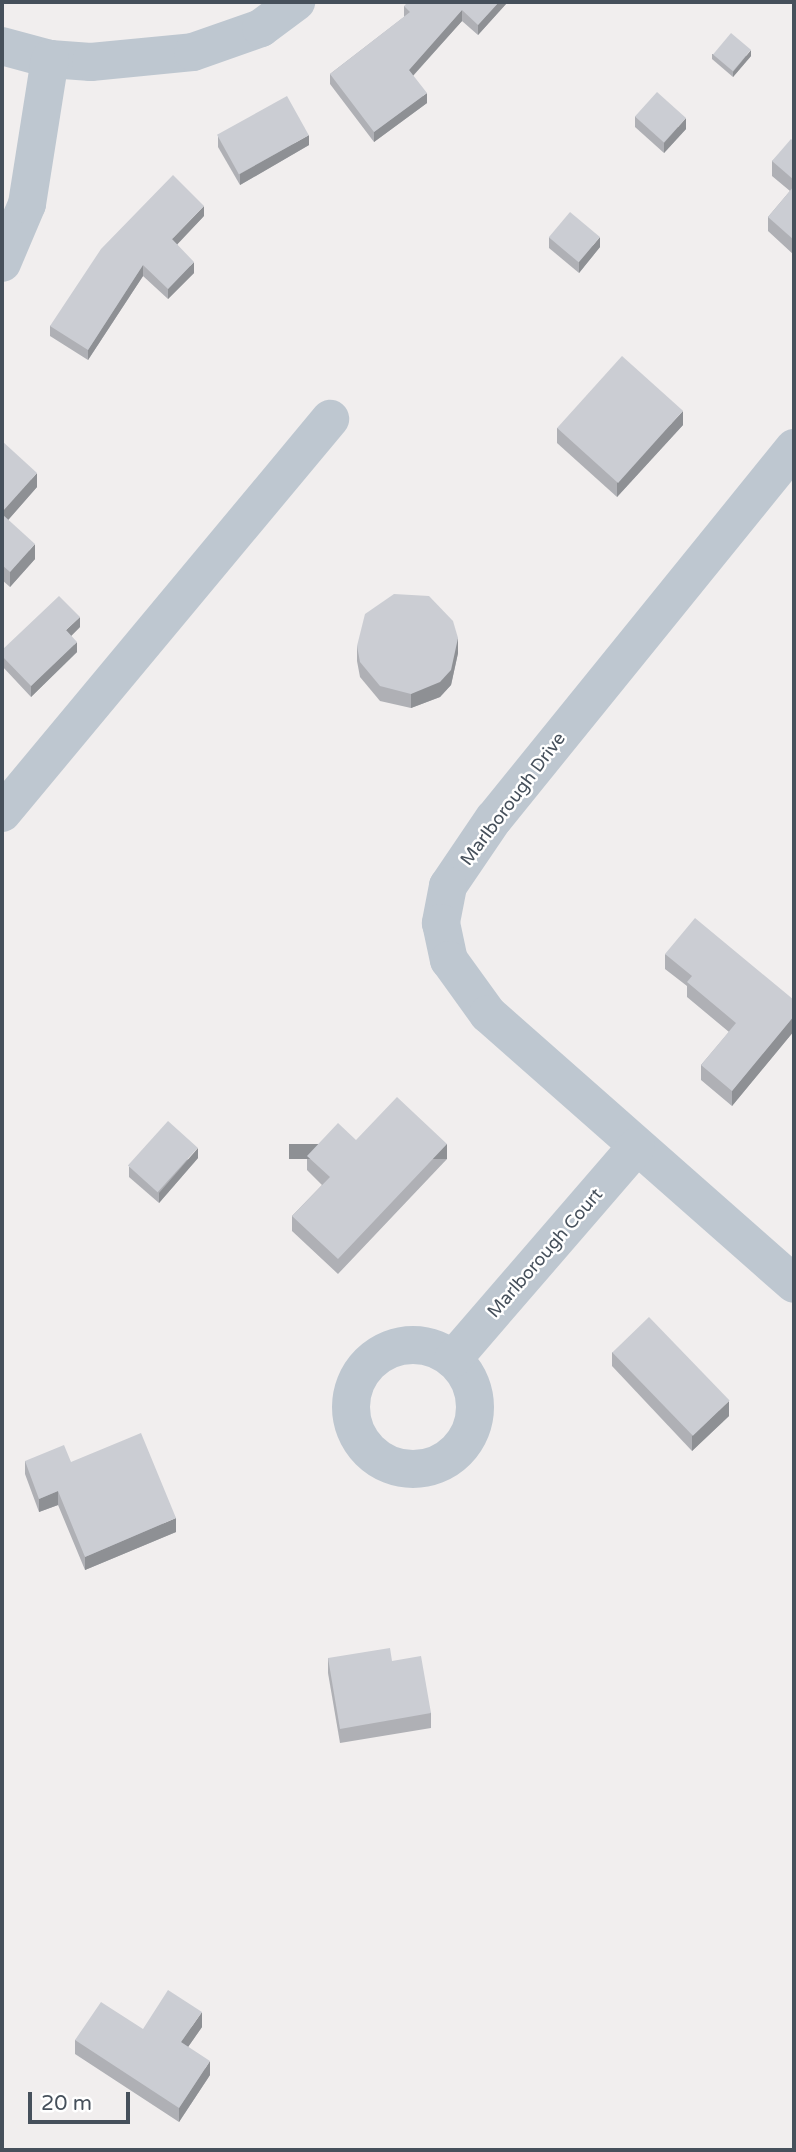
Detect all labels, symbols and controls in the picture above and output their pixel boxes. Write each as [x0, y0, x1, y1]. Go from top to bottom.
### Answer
street label: Marlborough Drive [456, 728, 570, 870]
street label: Marlborough Court [483, 1184, 607, 1322]
scale bar [32, 2078, 133, 2122]
text: 20 m [41, 2091, 92, 2116]

